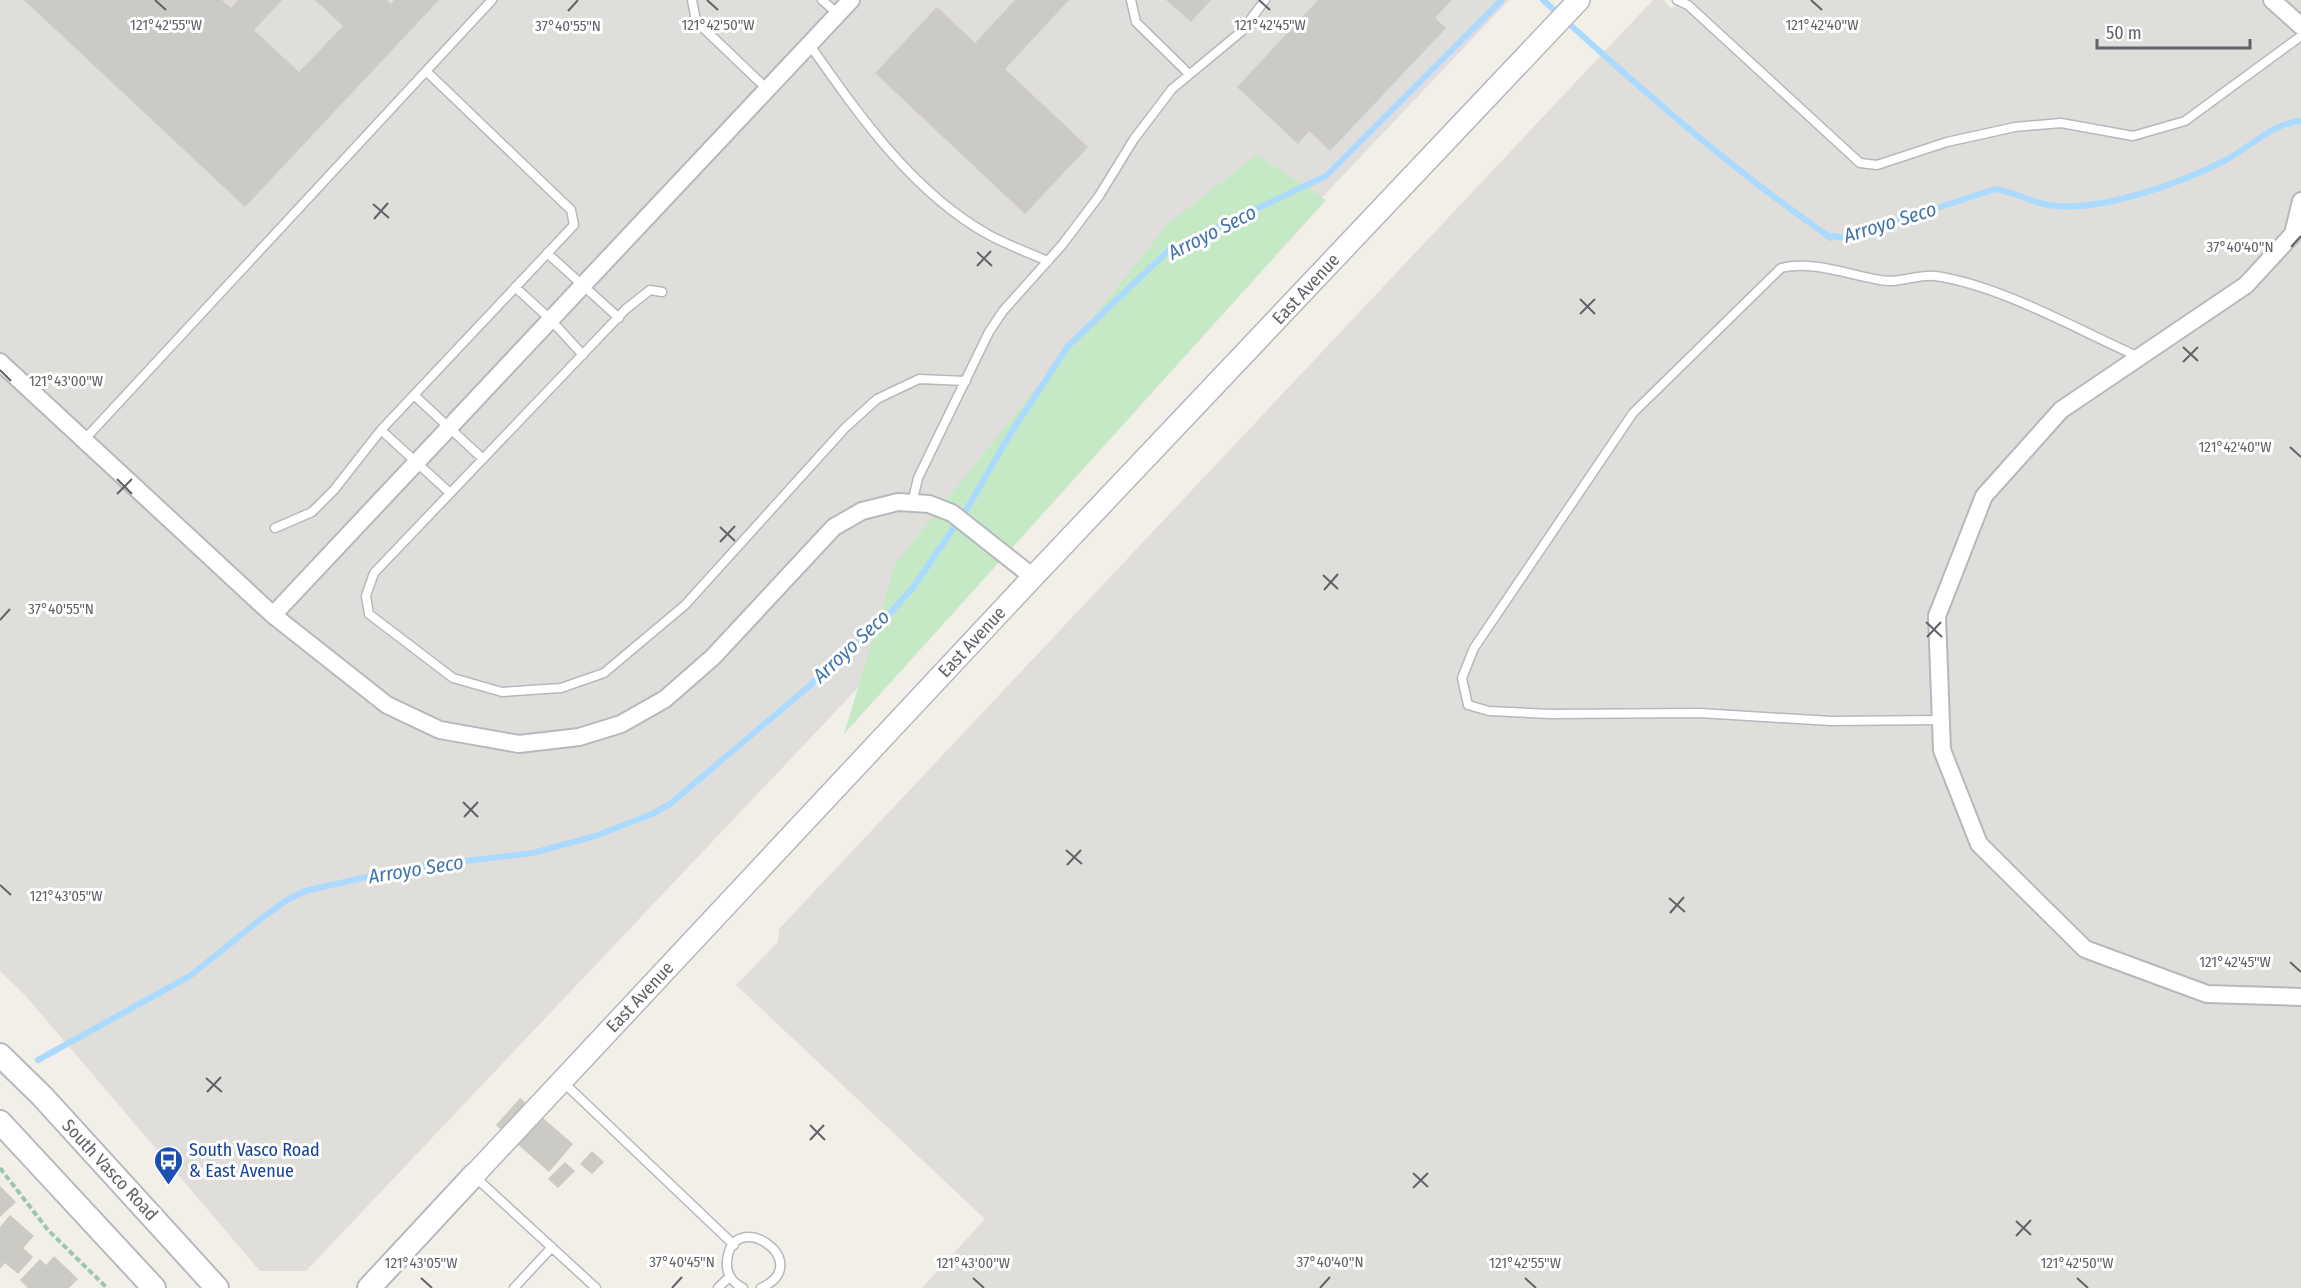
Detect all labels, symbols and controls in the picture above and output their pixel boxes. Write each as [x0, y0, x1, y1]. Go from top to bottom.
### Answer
scale bar [2097, 12, 2250, 50]
text: 121°42'55"W [130, 16, 202, 34]
text: 121°42'50"W [681, 16, 755, 34]
text: 121°42'45"W [1234, 16, 1306, 34]
text: 121°42'40"W [1786, 16, 1858, 34]
text: 37°40'55"N [535, 17, 601, 35]
text: 50 m [2106, 22, 2142, 44]
water label: Arroyo Seco [1840, 197, 1939, 248]
water label: Arroyo Seco [1163, 200, 1260, 265]
text: 37°40'40"N [2206, 238, 2274, 256]
street label: East Avenue [1268, 249, 1344, 329]
text: 121°43'00"W [29, 372, 103, 390]
text: 121°42'40"W [2199, 438, 2271, 456]
text: 37°40'55"N [28, 600, 94, 618]
street label: East Avenue [934, 602, 1010, 682]
water label: Arroyo Seco [807, 605, 894, 688]
water label: Arroyo Seco [366, 850, 465, 888]
text: 121°43'05"W [30, 887, 102, 905]
text: 121°42'45"W [2199, 953, 2271, 971]
street label: East Avenue [602, 957, 678, 1037]
street label: South Vasco Road [57, 1115, 163, 1225]
place label: South Vasco Road & East Avenue [189, 1139, 320, 1182]
bus stop icon: South Vasco Road & East Avenue [152, 1144, 184, 1186]
text: 37°40'45"N [649, 1253, 715, 1271]
text: 37°40'40"N [1296, 1253, 1364, 1271]
text: 121°43'05"W [385, 1254, 457, 1272]
text: 121°43'00"W [936, 1254, 1010, 1272]
text: 121°42'55"W [1489, 1254, 1561, 1272]
text: 121°42'50"W [2040, 1254, 2114, 1272]

